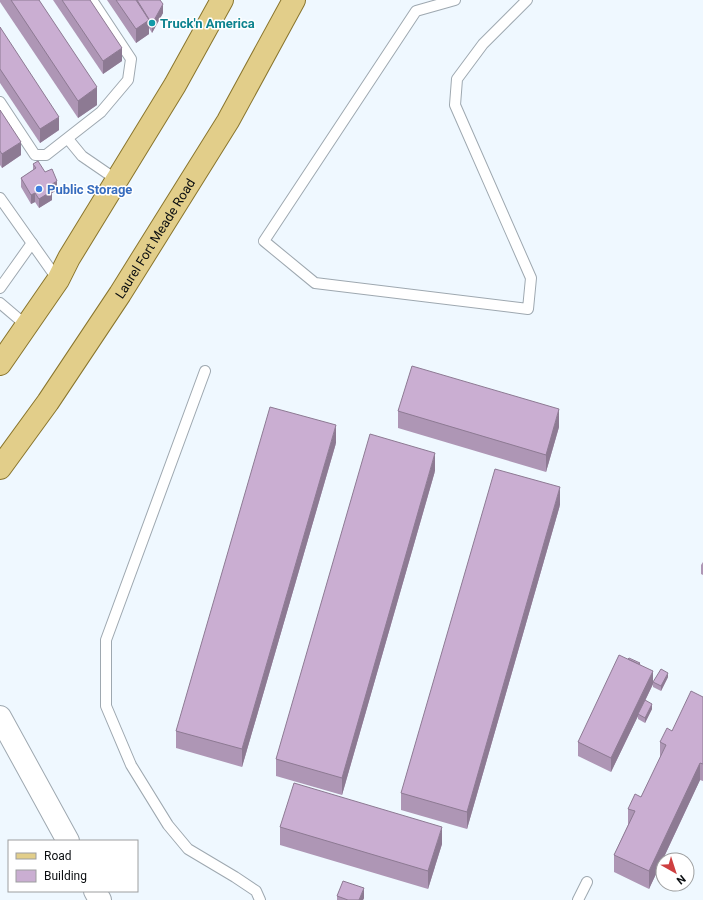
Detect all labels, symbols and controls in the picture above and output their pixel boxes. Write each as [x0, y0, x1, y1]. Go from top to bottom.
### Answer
place label: Truck'n America [160, 16, 255, 31]
marker: Truck'n America [147, 18, 157, 28]
street label: Laurel Fort Meade Road [112, 176, 198, 301]
place label: Public Storage [47, 182, 132, 197]
marker: Public Storage [34, 184, 44, 194]
legend [8, 840, 138, 892]
text: Road [44, 849, 72, 863]
north arrow [655, 852, 695, 892]
text: Building [44, 869, 87, 883]
text: N [674, 872, 688, 887]

